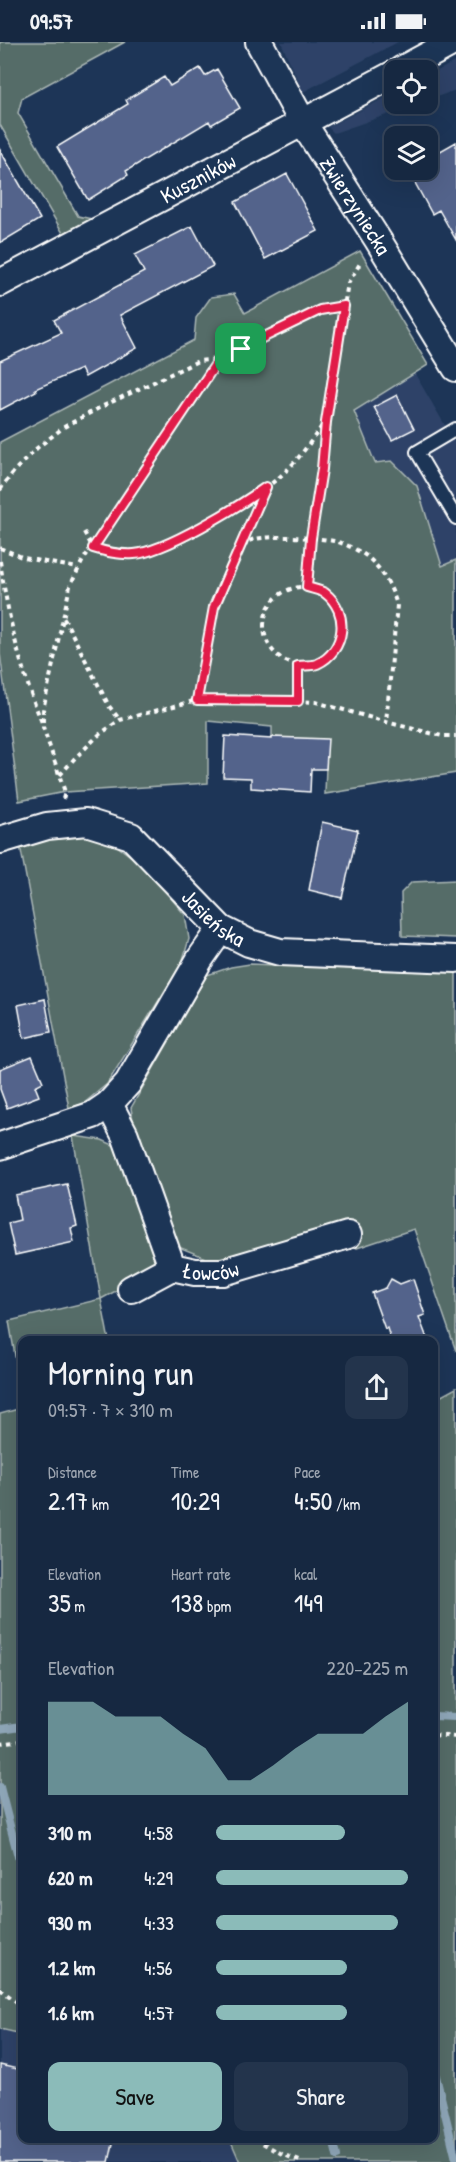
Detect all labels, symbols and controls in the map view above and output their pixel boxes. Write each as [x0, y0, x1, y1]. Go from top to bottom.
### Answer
text: 09:57 [30, 6, 73, 36]
map controls [384, 60, 438, 180]
button: locate [384, 60, 438, 114]
button: layers [384, 126, 438, 180]
street label: Kuszników [155, 146, 241, 210]
street label: Zwierzyniecka [313, 150, 399, 261]
pin [215, 323, 266, 374]
icon: arrive [224, 332, 257, 365]
street label: Jasieńska [175, 882, 250, 954]
street label: Łowców [179, 1253, 242, 1287]
text: Morning run [48, 1351, 194, 1395]
button: share [345, 1356, 408, 1419]
text: 09:57 · 7 × 310 m [48, 1396, 173, 1423]
text: Distance [48, 1461, 97, 1483]
text: Time [171, 1461, 199, 1483]
text: Pace [294, 1461, 321, 1483]
text: 2.17 [48, 1483, 88, 1518]
text: 10:29 [171, 1483, 220, 1518]
text: 4:50 [294, 1483, 332, 1518]
text: km [88, 1493, 109, 1515]
text: /km [332, 1493, 360, 1515]
text: Elevation [48, 1563, 101, 1585]
text: Heart rate [171, 1563, 231, 1585]
text: kcal [294, 1563, 317, 1585]
text: 35 [48, 1585, 71, 1620]
text: 138 [171, 1585, 203, 1620]
text: 149 [294, 1585, 323, 1620]
text: m [71, 1595, 85, 1617]
text: bpm [203, 1595, 231, 1617]
text: Elevation [48, 1654, 114, 1681]
text: 220–225 m [327, 1654, 408, 1681]
text: 310 m [48, 1819, 91, 1846]
text: 4:58 [144, 1819, 173, 1846]
text: 620 m [48, 1864, 93, 1891]
text: 4:29 [144, 1864, 173, 1891]
text: 930 m [48, 1909, 91, 1936]
text: 4:33 [144, 1909, 174, 1936]
text: 1.2 km [48, 1954, 95, 1981]
text: 4:56 [144, 1954, 173, 1981]
text: 1.6 km [48, 1999, 94, 2026]
text: 4:57 [144, 1999, 175, 2026]
button: Save [48, 2062, 222, 2131]
button: Share [234, 2062, 408, 2131]

